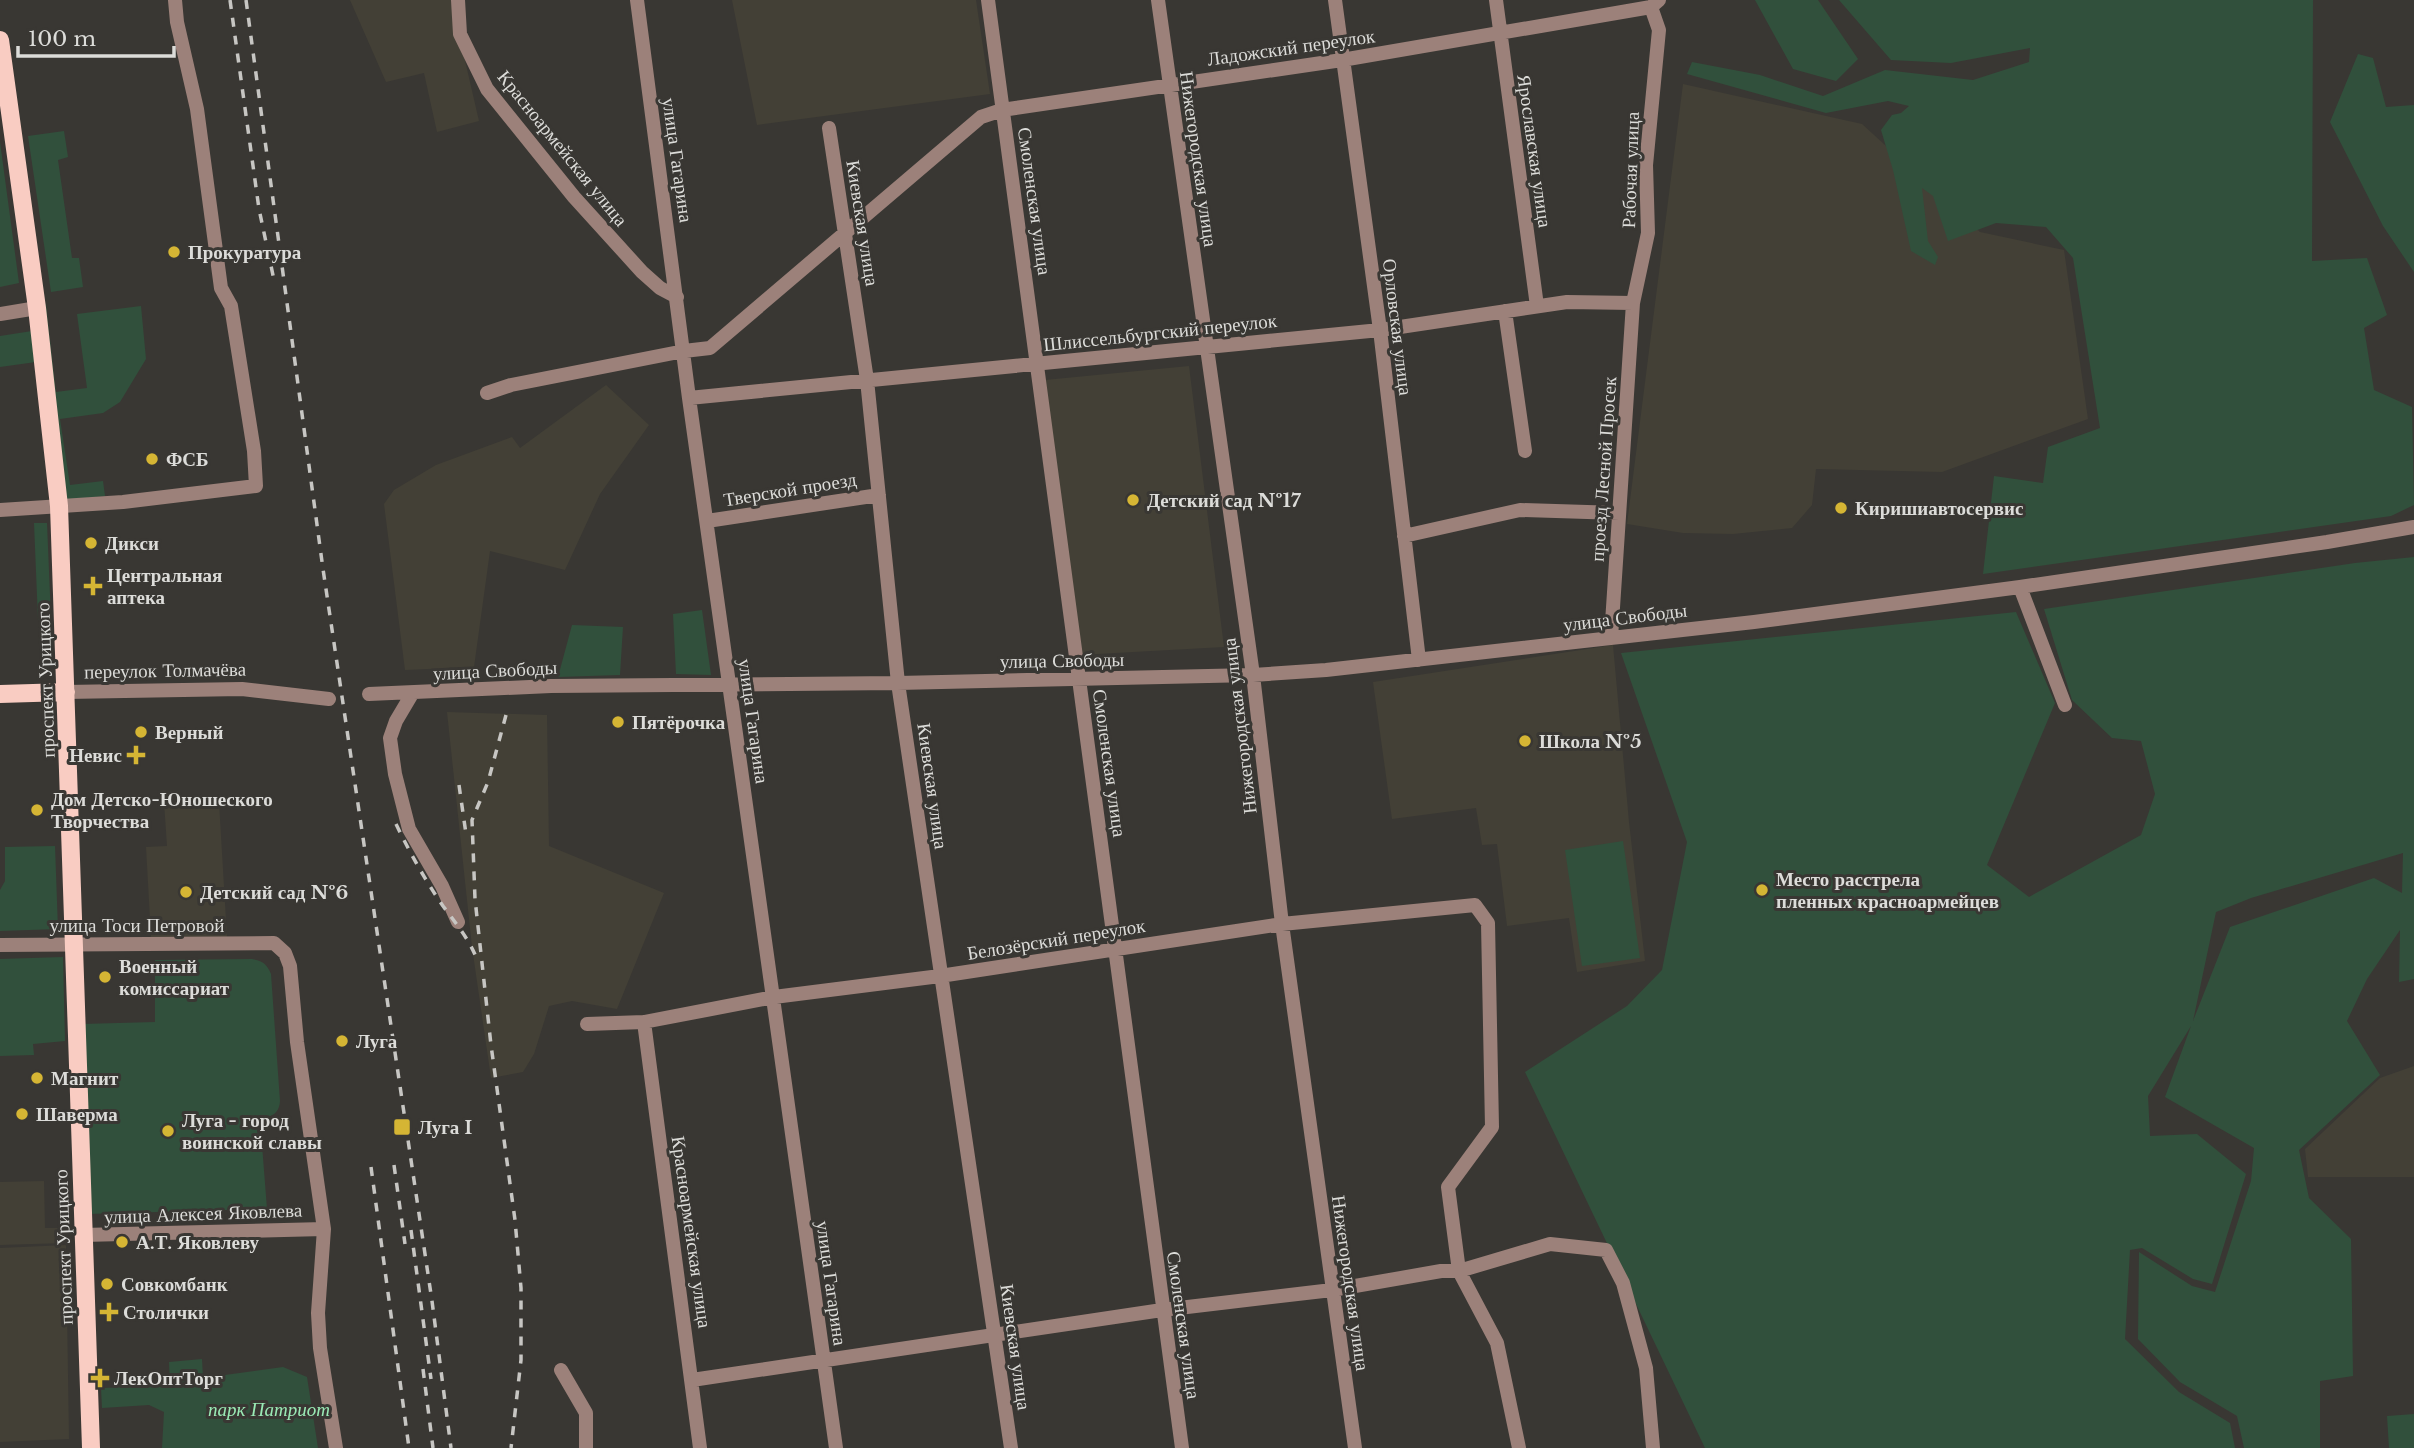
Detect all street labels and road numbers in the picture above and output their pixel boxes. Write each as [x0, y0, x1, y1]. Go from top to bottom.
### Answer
street label: Ладожский переулок [1206, 24, 1377, 71]
street label: Красноармейская улица [493, 66, 633, 231]
street label: Нижегородская улица [1175, 70, 1222, 249]
street label: Ярославская улица [1512, 73, 1557, 230]
street label: улица Гагарина [657, 96, 698, 225]
street label: Рабочая улица [1617, 111, 1644, 229]
street label: Смоленская улица [1013, 126, 1056, 277]
street label: Киевская улица [841, 159, 884, 288]
street label: Орловская улица [1378, 257, 1417, 397]
street label: Шлиссельбургский переулок [1042, 309, 1279, 356]
street label: проезд Лесной Просек [1586, 375, 1621, 562]
street label: Тверской проезд [722, 468, 858, 511]
street label: улица Свободы [1562, 598, 1688, 636]
street label: проспект Урицкого [31, 602, 60, 758]
street label: Нижегородская улица [1217, 636, 1262, 815]
street label: улица Свободы [1000, 648, 1125, 673]
street label: улица Свободы [432, 656, 558, 685]
street label: улица Гагарина [733, 657, 774, 786]
street label: переулок Толмачёва [84, 658, 247, 683]
street label: Смоленская улица [1088, 688, 1131, 839]
street label: Киевская улица [912, 722, 953, 851]
street label: улица Тоси Петровой [50, 914, 224, 937]
street label: Белозёрский переулок [965, 914, 1148, 965]
street label: Красноармейская улица [667, 1134, 716, 1330]
street label: проспект Урицкого [49, 1169, 78, 1325]
street label: Нижегородская улица [1327, 1194, 1374, 1373]
street label: улица Алексея Яковлева [104, 1199, 303, 1228]
street label: улица Гагарина [811, 1219, 852, 1348]
street label: Смоленская улица [1162, 1250, 1205, 1401]
street label: Киевская улица [995, 1283, 1036, 1412]

